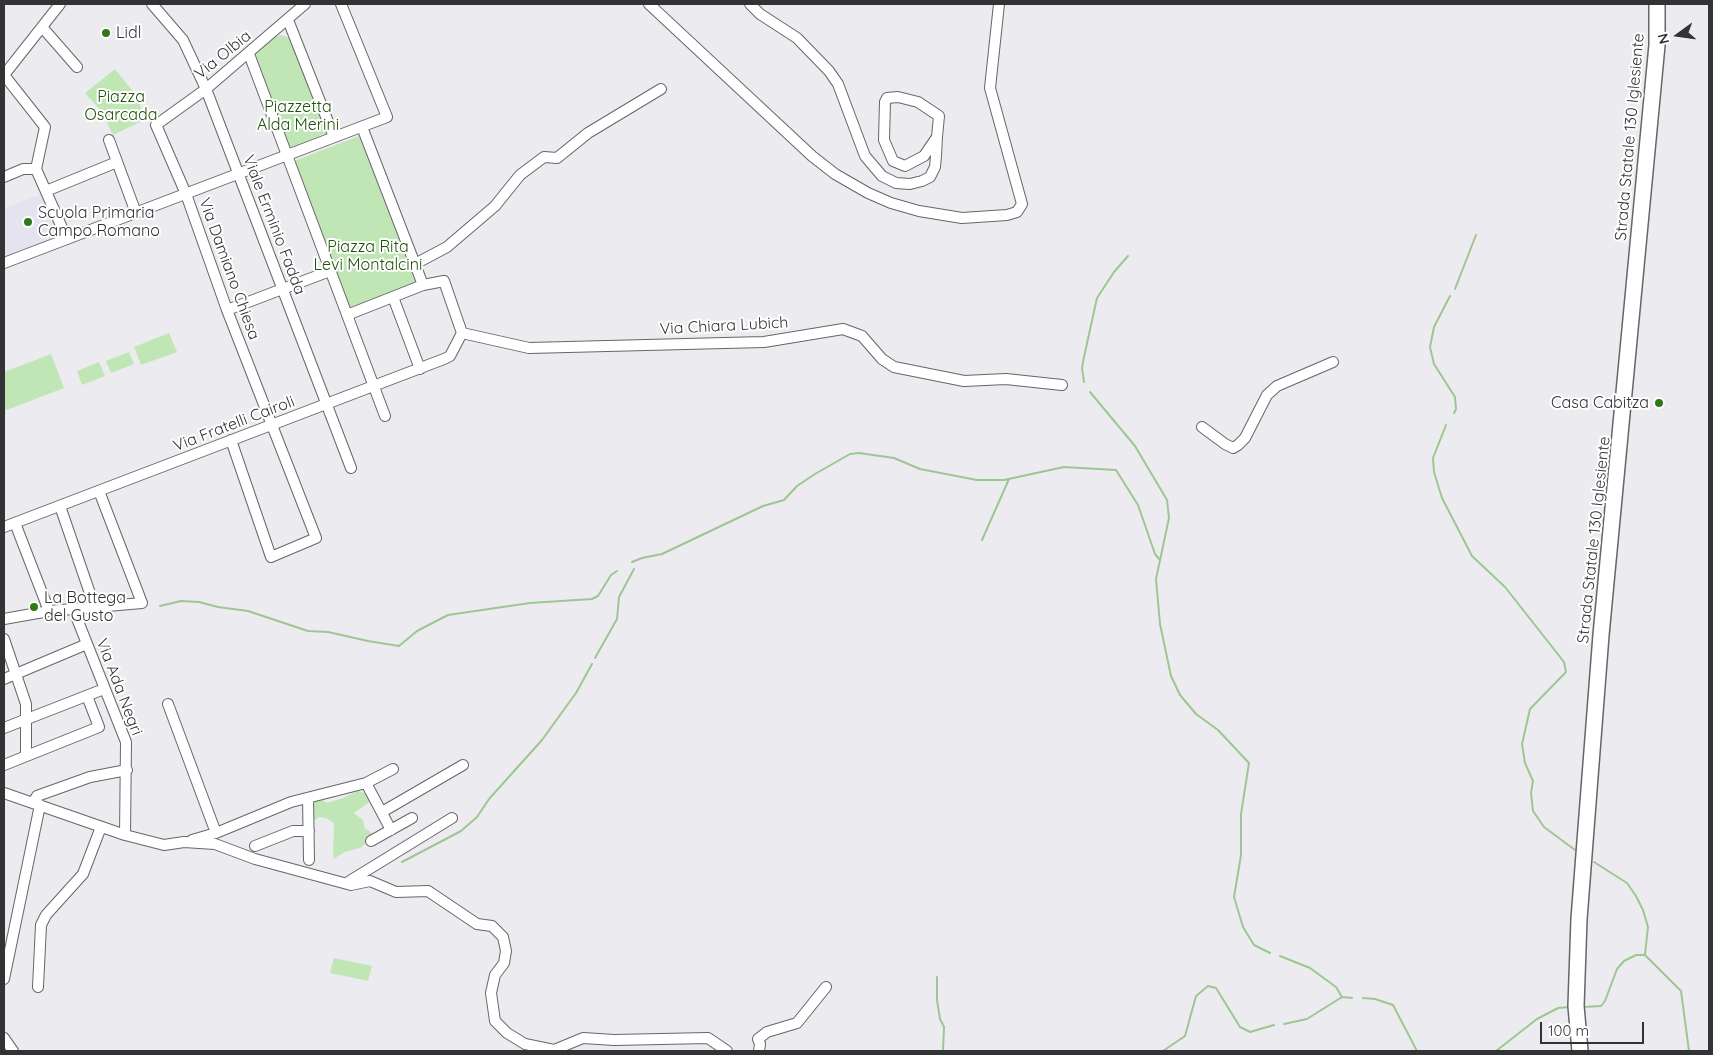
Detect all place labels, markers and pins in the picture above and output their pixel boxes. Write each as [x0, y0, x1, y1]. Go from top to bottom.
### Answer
place label: Lidl [116, 23, 141, 43]
marker: Lidl [100, 27, 112, 39]
place label: Scuola Primaria Campo Romano [38, 203, 160, 241]
marker: Scuola Primaria Campo Romano [22, 216, 34, 228]
place label: Casa Cabitza [1551, 393, 1649, 413]
marker: Casa Cabitza [1653, 397, 1665, 409]
place label: La Bottega del Gusto [44, 588, 126, 626]
marker: La Bottega del Gusto [28, 601, 40, 613]

